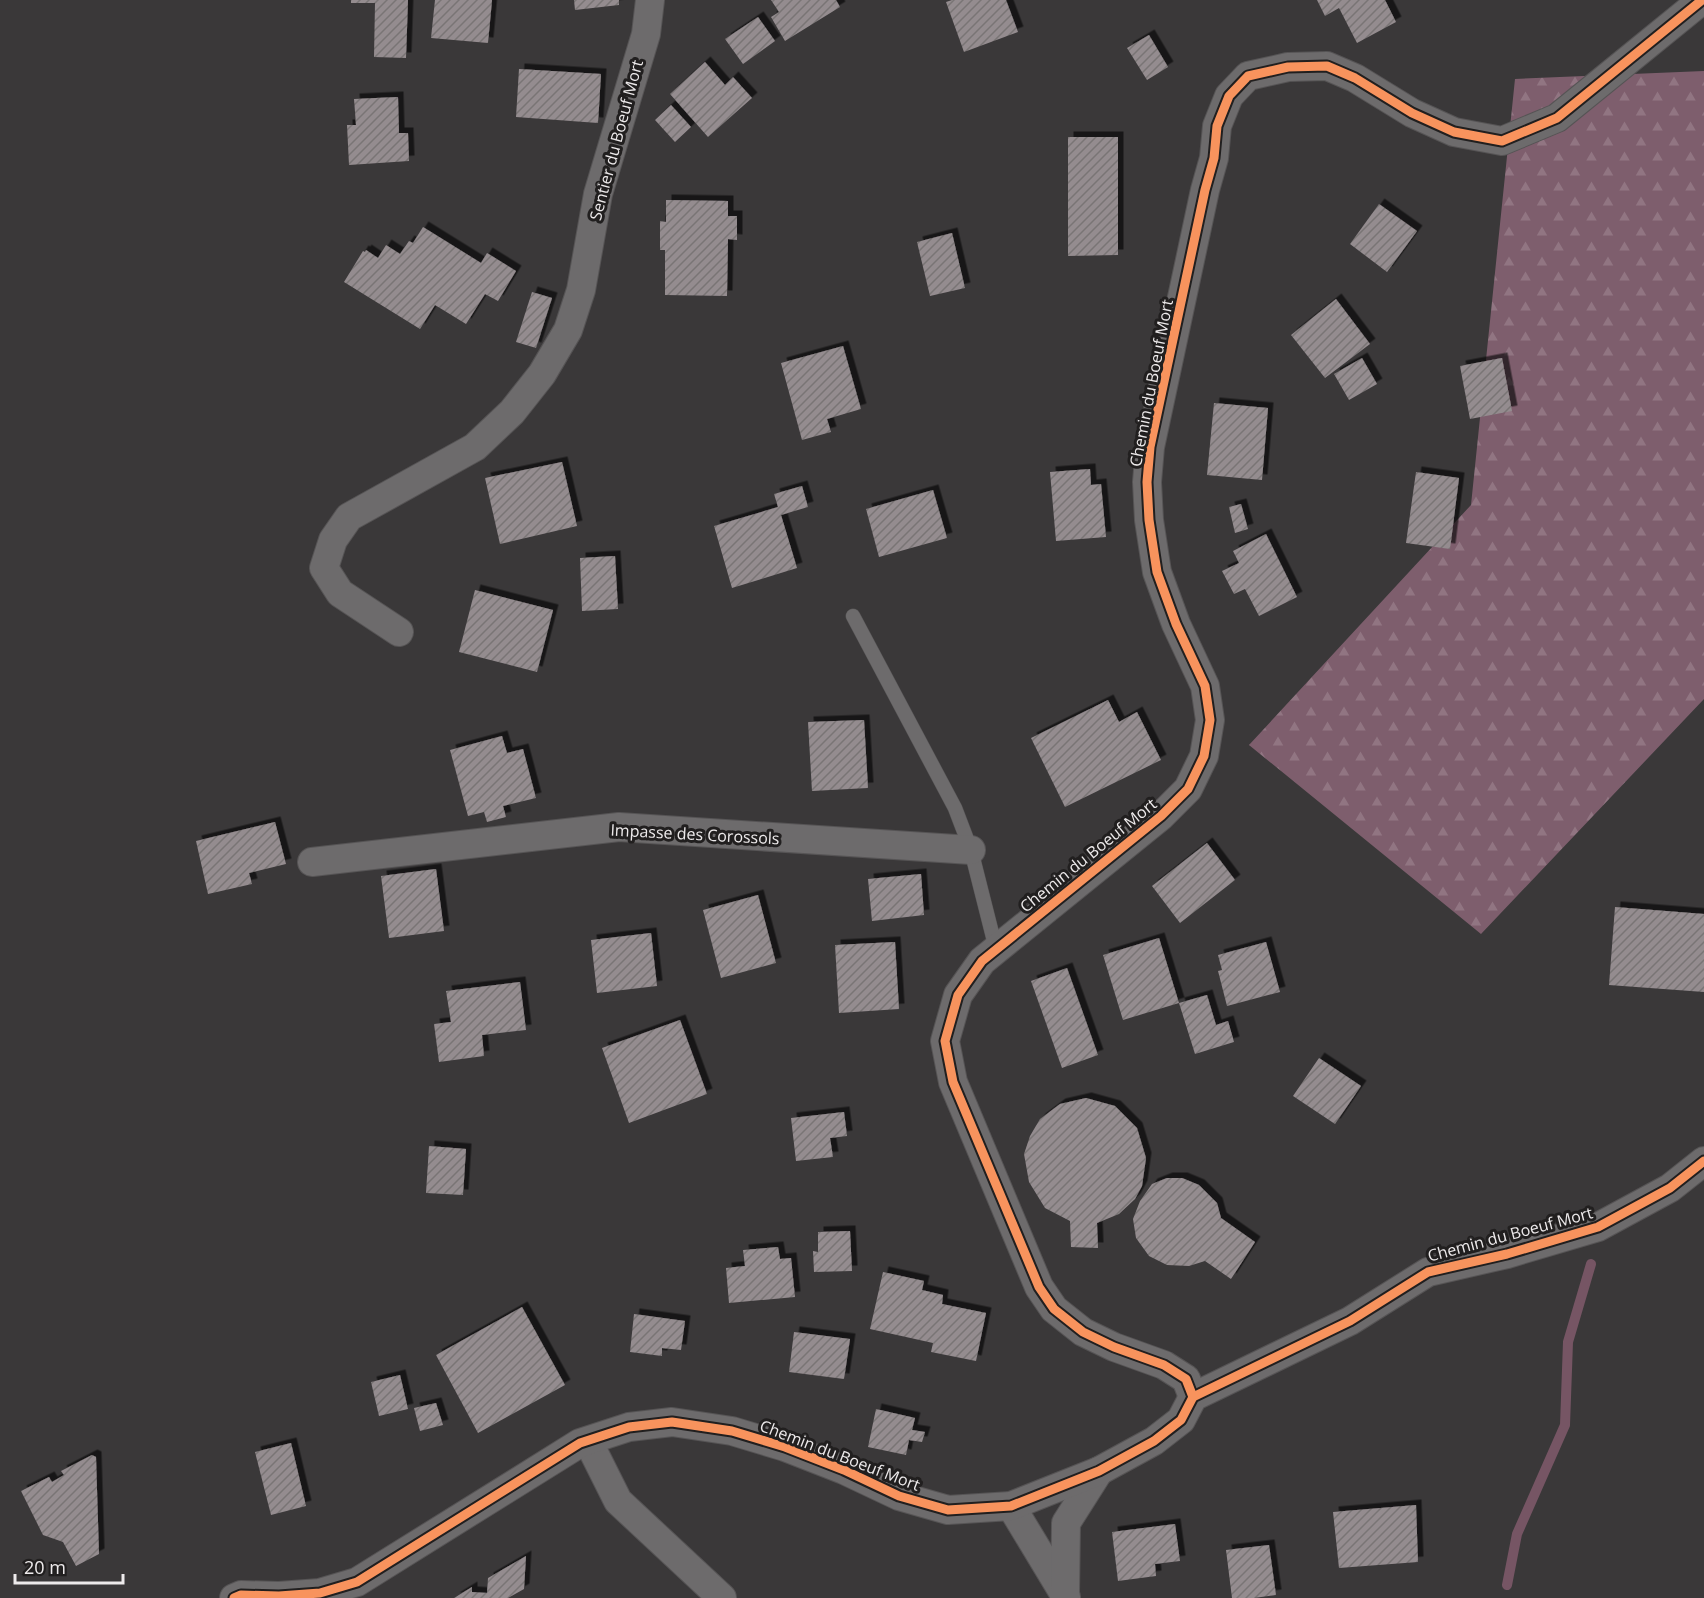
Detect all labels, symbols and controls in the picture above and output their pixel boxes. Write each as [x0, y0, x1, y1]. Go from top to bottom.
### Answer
street label: Sentier du Boeuf Mort [584, 57, 648, 223]
street label: Chemin du Boeuf Mort [1124, 297, 1178, 469]
street label: Chemin du Boeuf Mort [1015, 793, 1161, 917]
street label: Impasse des Corossols [610, 819, 780, 849]
street label: Chemin du Boeuf Mort [1425, 1201, 1595, 1267]
street label: Chemin du Boeuf Mort [757, 1414, 924, 1496]
scale bar [15, 1547, 123, 1585]
text: 20 m [24, 1555, 66, 1579]

